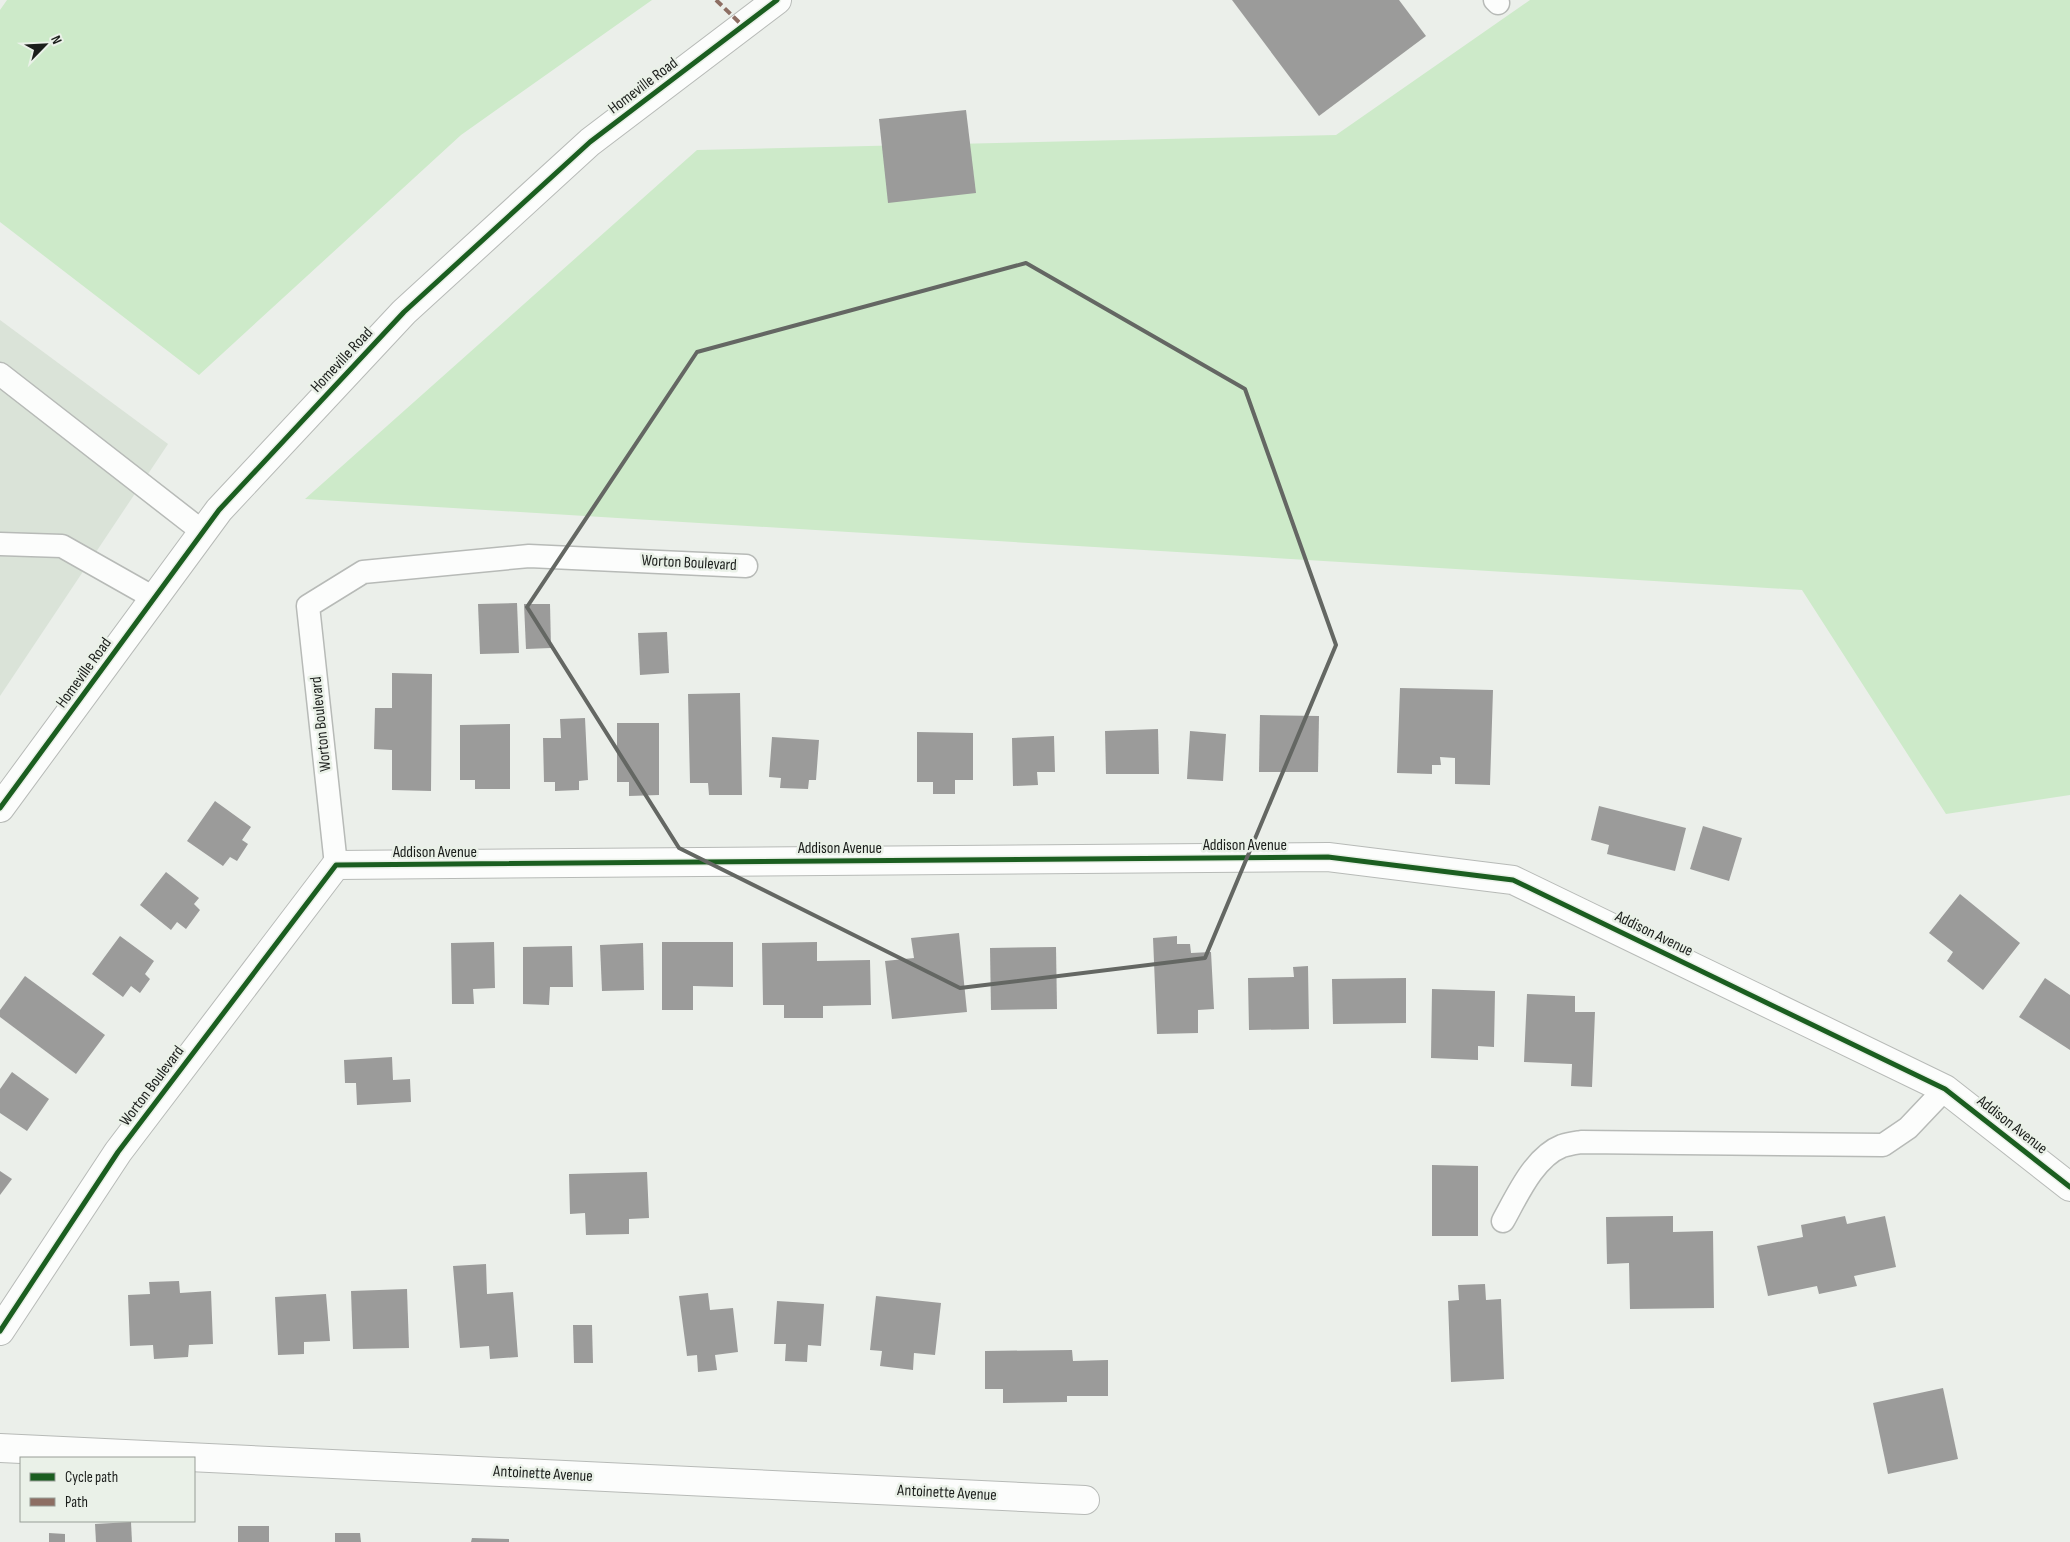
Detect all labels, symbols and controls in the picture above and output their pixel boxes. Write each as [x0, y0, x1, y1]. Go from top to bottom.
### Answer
north arrow [20, 20, 70, 70]
text: N [47, 33, 66, 47]
street label: Homeville Road [604, 54, 682, 118]
street label: Homeville Road [307, 323, 377, 397]
street label: Worton Boulevard [641, 551, 737, 575]
street label: Homeville Road [52, 634, 116, 712]
street label: Worton Boulevard [307, 676, 335, 772]
street label: Addison Avenue [1202, 836, 1287, 855]
street label: Addison Avenue [797, 839, 882, 858]
street label: Addison Avenue [392, 843, 477, 862]
street label: Addison Avenue [1611, 907, 1696, 961]
street label: Worton Boulevard [116, 1042, 188, 1130]
street label: Addison Avenue [1972, 1091, 2051, 1158]
legend [20, 1457, 195, 1522]
street label: Antoinette Avenue [492, 1462, 593, 1486]
text: Cycle path [65, 1468, 118, 1487]
street label: Antoinette Avenue [896, 1481, 997, 1505]
text: Path [65, 1493, 88, 1512]

